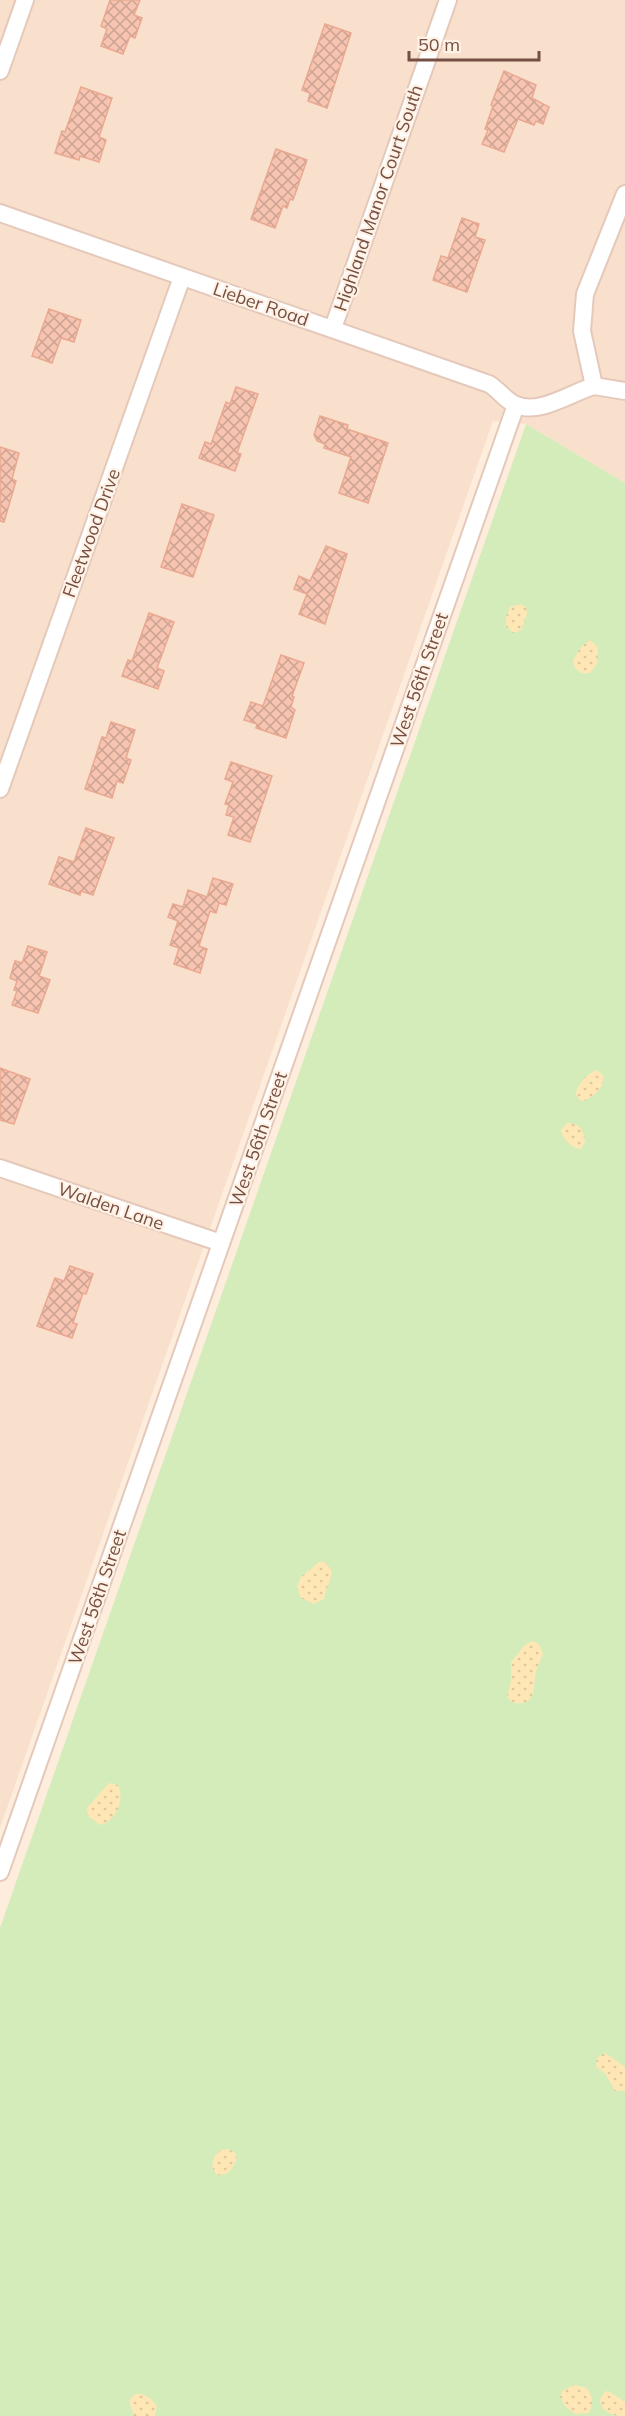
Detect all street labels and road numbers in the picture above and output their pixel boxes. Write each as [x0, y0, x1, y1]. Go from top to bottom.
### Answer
street label: Highland Manor Court South [328, 82, 428, 314]
street label: Lieber Road [210, 277, 312, 331]
street label: Fleetwood Drive [57, 465, 125, 601]
street label: West 56th Street [385, 609, 453, 751]
street label: West 56th Street [224, 1068, 292, 1210]
street label: Walden Lane [55, 1177, 167, 1235]
street label: West 56th Street [63, 1526, 131, 1668]

